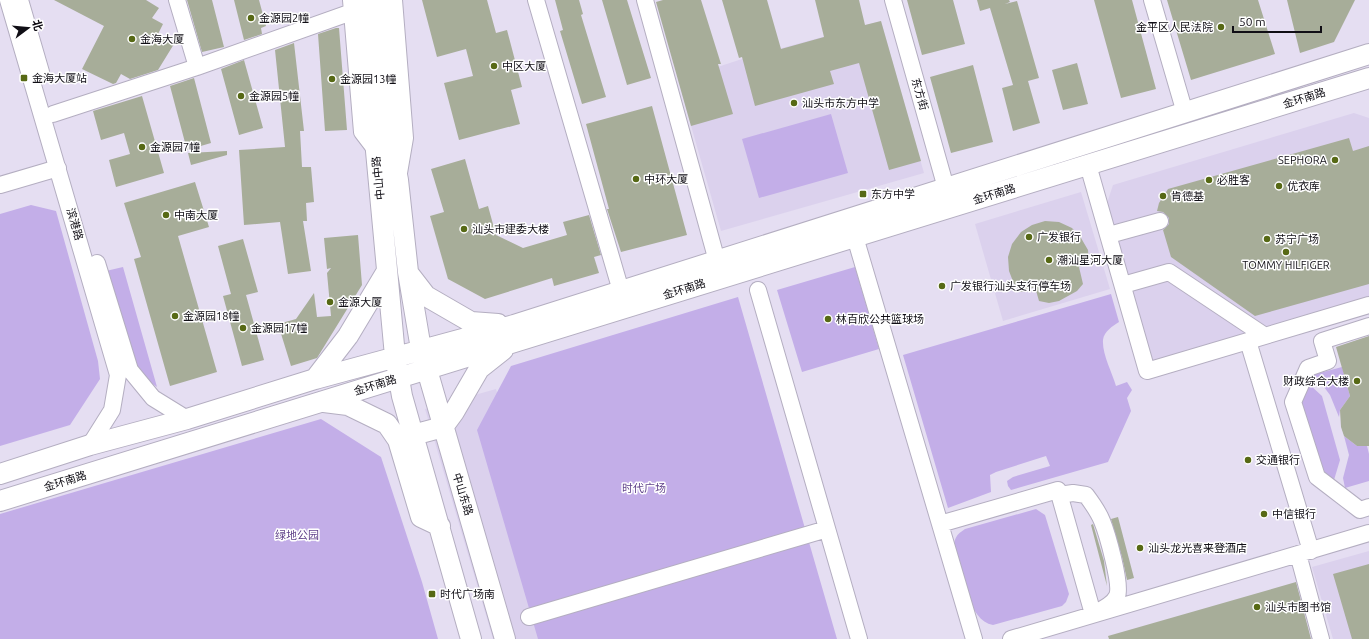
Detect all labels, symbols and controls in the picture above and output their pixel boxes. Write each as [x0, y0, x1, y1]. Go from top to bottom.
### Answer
north arrow [8, 8, 48, 48]
scale bar [1233, 8, 1321, 34]
place label: 金源园2幢 [259, 12, 309, 24]
marker: 金源园2幢 [246, 13, 256, 23]
text: 50 m [1239, 15, 1266, 28]
text: 北 [30, 18, 45, 32]
place label: 金平区人民法院 [1136, 21, 1213, 33]
marker: 金平区人民法院 [1216, 22, 1226, 32]
place label: 金海大厦 [140, 33, 184, 45]
marker: 金海大厦 [127, 34, 137, 44]
place label: 中区大厦 [502, 60, 546, 72]
marker: 中区大厦 [489, 61, 499, 71]
place label: 金海大厦站 [32, 72, 87, 84]
marker: 金海大厦站 [19, 73, 29, 83]
place label: 金源园13幢 [340, 73, 396, 85]
marker: 金源园13幢 [327, 74, 337, 84]
street label: 东方街 [910, 76, 930, 112]
street label: 金环南路 [1281, 86, 1327, 110]
place label: 金源园5幢 [249, 90, 299, 102]
marker: 金源园5幢 [236, 91, 246, 101]
place label: 汕头市东方中学 [802, 97, 879, 109]
marker: 汕头市东方中学 [789, 98, 799, 108]
place label: 金源园7幢 [150, 141, 200, 153]
marker: 金源园7幢 [137, 142, 147, 152]
place label: SEPHORA [1278, 154, 1328, 166]
street label: 中山中路 [370, 155, 386, 201]
marker: SEPHORA [1330, 155, 1340, 165]
place label: 中环大厦 [644, 173, 688, 185]
marker: 中环大厦 [631, 174, 641, 184]
place label: 必胜客 [1217, 174, 1250, 186]
marker: 必胜客 [1204, 175, 1214, 185]
place label: 优衣库 [1287, 180, 1320, 192]
marker: 优衣库 [1274, 181, 1284, 191]
street label: 金环南路 [971, 182, 1017, 206]
place label: 东方中学 [871, 188, 915, 200]
marker: 东方中学 [858, 189, 868, 199]
place label: 肯德基 [1171, 190, 1204, 202]
marker: 肯德基 [1158, 191, 1168, 201]
street label: 滨港路 [65, 206, 85, 242]
place label: 中南大厦 [174, 209, 218, 221]
marker: 中南大厦 [161, 210, 171, 220]
place label: 汕头市建委大楼 [472, 223, 549, 235]
marker: 汕头市建委大楼 [459, 224, 469, 234]
place label: 广发银行 [1037, 231, 1081, 243]
marker: 广发银行 [1024, 232, 1034, 242]
place label: 苏宁广场 [1275, 233, 1319, 245]
marker: 苏宁广场 [1262, 234, 1272, 244]
marker: TOMMY HILFIGER [1281, 247, 1291, 257]
place label: 潮汕星河大厦 [1057, 254, 1123, 266]
marker: 潮汕星河大厦 [1044, 255, 1054, 265]
place label: TOMMY HILFIGER [1242, 259, 1330, 271]
street label: 金环南路 [661, 277, 707, 301]
place label: 广发银行汕头支行停车场 [950, 280, 1071, 292]
marker: 广发银行汕头支行停车场 [937, 281, 947, 291]
place label: 金源大厦 [338, 296, 382, 308]
marker: 金源大厦 [325, 297, 335, 307]
place label: 金源园18幢 [183, 310, 239, 322]
marker: 金源园18幢 [170, 311, 180, 321]
place label: 林百欣公共篮球场 [836, 313, 924, 325]
marker: 林百欣公共篮球场 [823, 314, 833, 324]
place label: 金源园17幢 [251, 322, 307, 334]
marker: 金源园17幢 [238, 323, 248, 333]
street label: 金环南路 [352, 373, 398, 397]
place label: 财政综合大楼 [1283, 375, 1349, 387]
marker: 财政综合大楼 [1352, 376, 1362, 386]
place label: 交通银行 [1256, 454, 1300, 466]
marker: 交通银行 [1243, 455, 1253, 465]
street label: 金环南路 [42, 469, 88, 493]
street label: 中山东路 [451, 471, 475, 517]
park label: 时代广场 [622, 482, 666, 494]
place label: 中信银行 [1272, 508, 1316, 520]
marker: 中信银行 [1259, 509, 1269, 519]
park label: 绿地公园 [275, 529, 319, 541]
place label: 汕头龙光喜来登酒店 [1148, 542, 1247, 554]
marker: 汕头龙光喜来登酒店 [1135, 543, 1145, 553]
place label: 时代广场南 [440, 588, 495, 600]
marker: 时代广场南 [427, 589, 437, 599]
place label: 汕头市图书馆 [1265, 601, 1331, 613]
marker: 汕头市图书馆 [1252, 602, 1262, 612]

